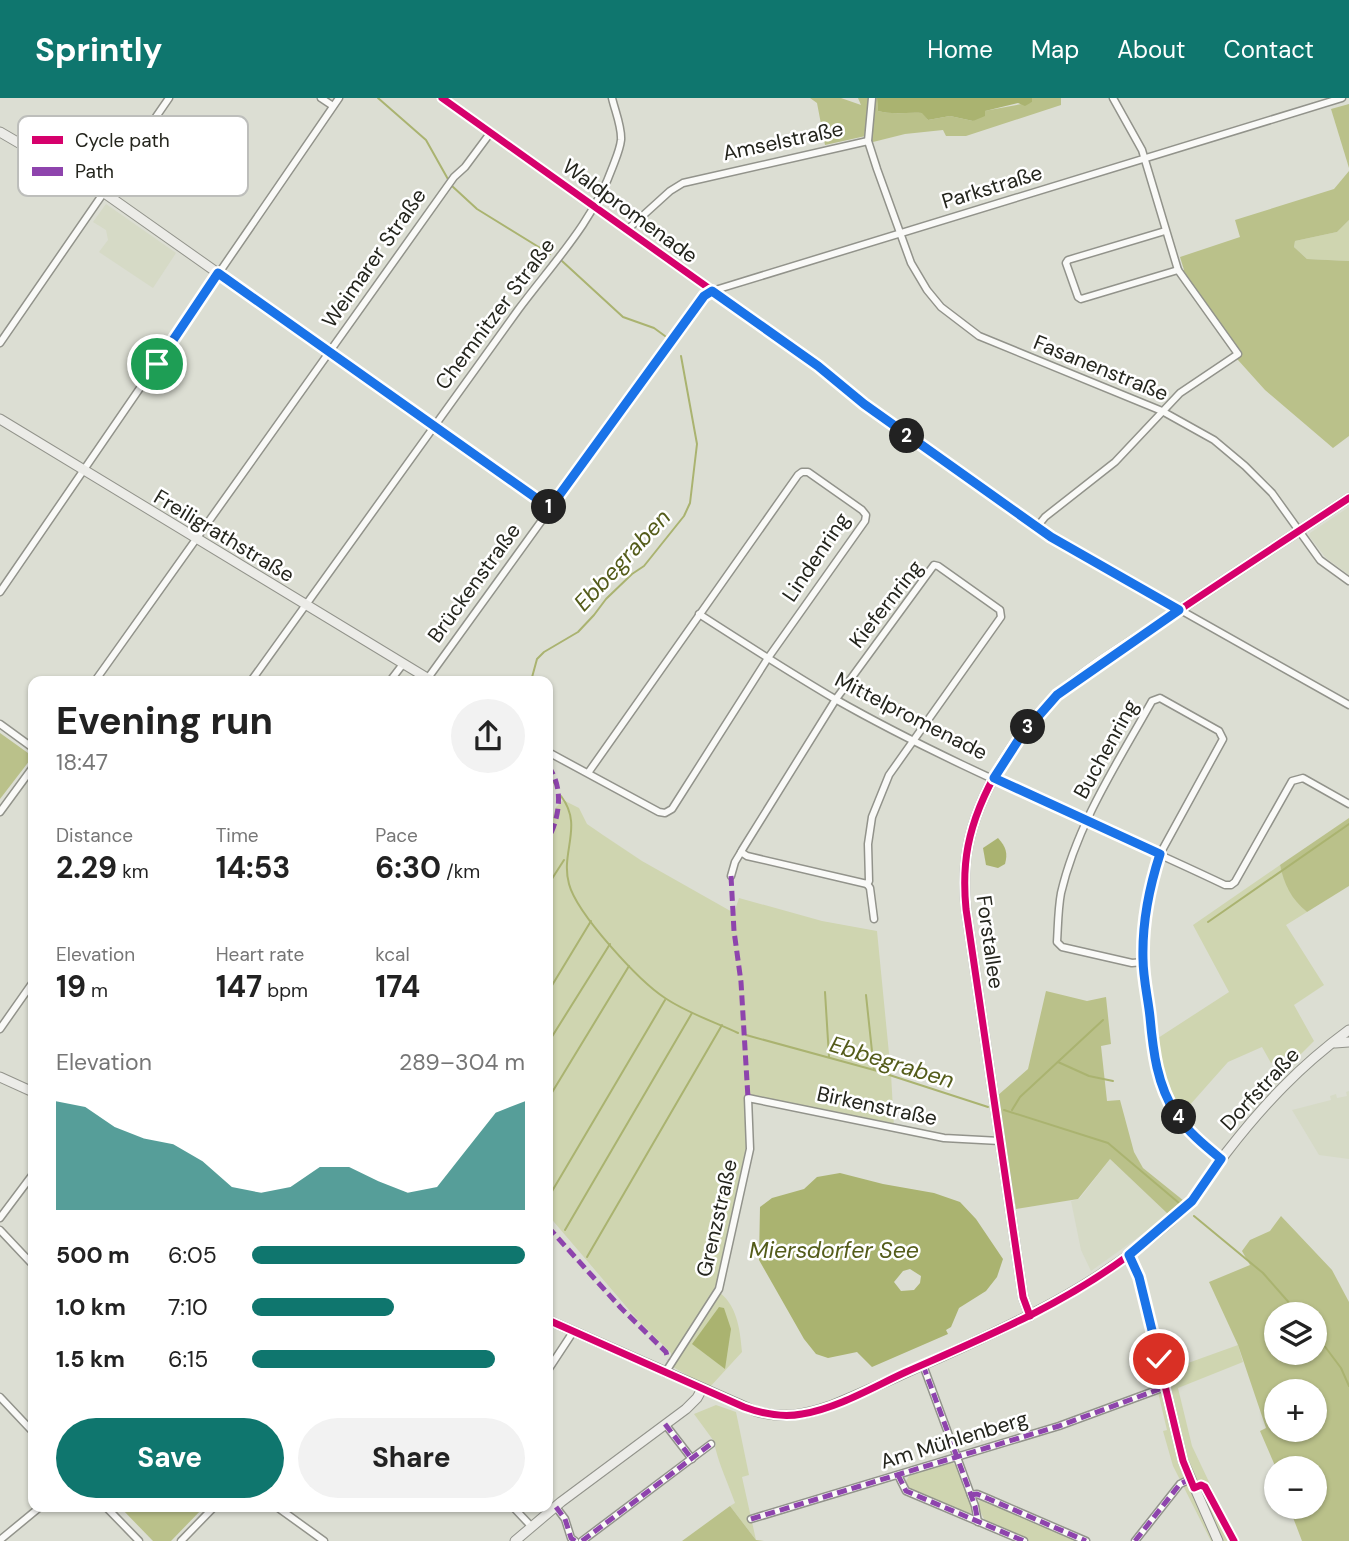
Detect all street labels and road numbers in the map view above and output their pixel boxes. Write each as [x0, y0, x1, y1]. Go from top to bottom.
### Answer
street label: Amselstraße [720, 115, 846, 167]
street label: Waldpromenade [557, 152, 703, 270]
street label: Parkstraße [938, 158, 1046, 216]
street label: Weimarer Straße [315, 183, 433, 333]
street label: Chemnitzer Straße [429, 232, 561, 396]
street label: Fasanenstraße [1029, 328, 1173, 408]
street label: Freiligrathstraße [149, 483, 300, 589]
street label: Lindenring [776, 507, 856, 607]
street label: Brückenstraße [421, 518, 527, 648]
street label: Kiefernring [843, 554, 929, 654]
street label: Mittelpromenade [830, 665, 992, 767]
street label: Buchenring [1067, 694, 1145, 804]
street label: Forstallee [970, 894, 1010, 991]
street label: Dorfstraße [1214, 1041, 1306, 1137]
street label: Birkenstraße [814, 1080, 940, 1132]
street label: Grenzstraße [690, 1156, 744, 1280]
street label: Am Mühlenberg [877, 1404, 1032, 1476]

